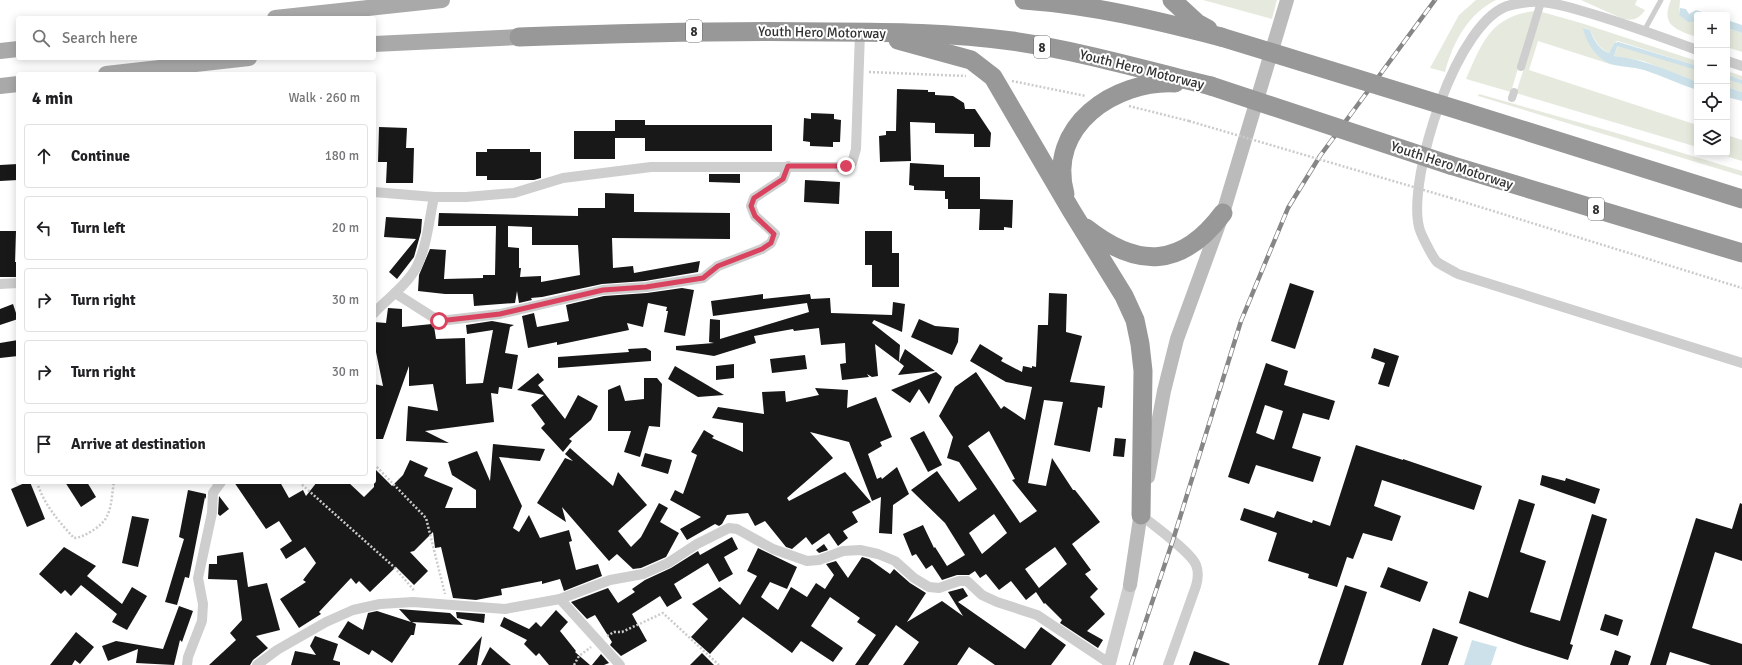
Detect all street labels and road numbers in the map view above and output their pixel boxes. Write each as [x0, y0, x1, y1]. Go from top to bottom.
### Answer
road number: 8 [686, 20, 702, 42]
street label: Youth Hero Motorway [758, 23, 887, 42]
road number: 8 [1034, 36, 1050, 58]
street label: Youth Hero Motorway [1078, 46, 1206, 93]
street label: Youth Hero Motorway [1388, 138, 1516, 193]
road number: 8 [1588, 198, 1604, 220]

